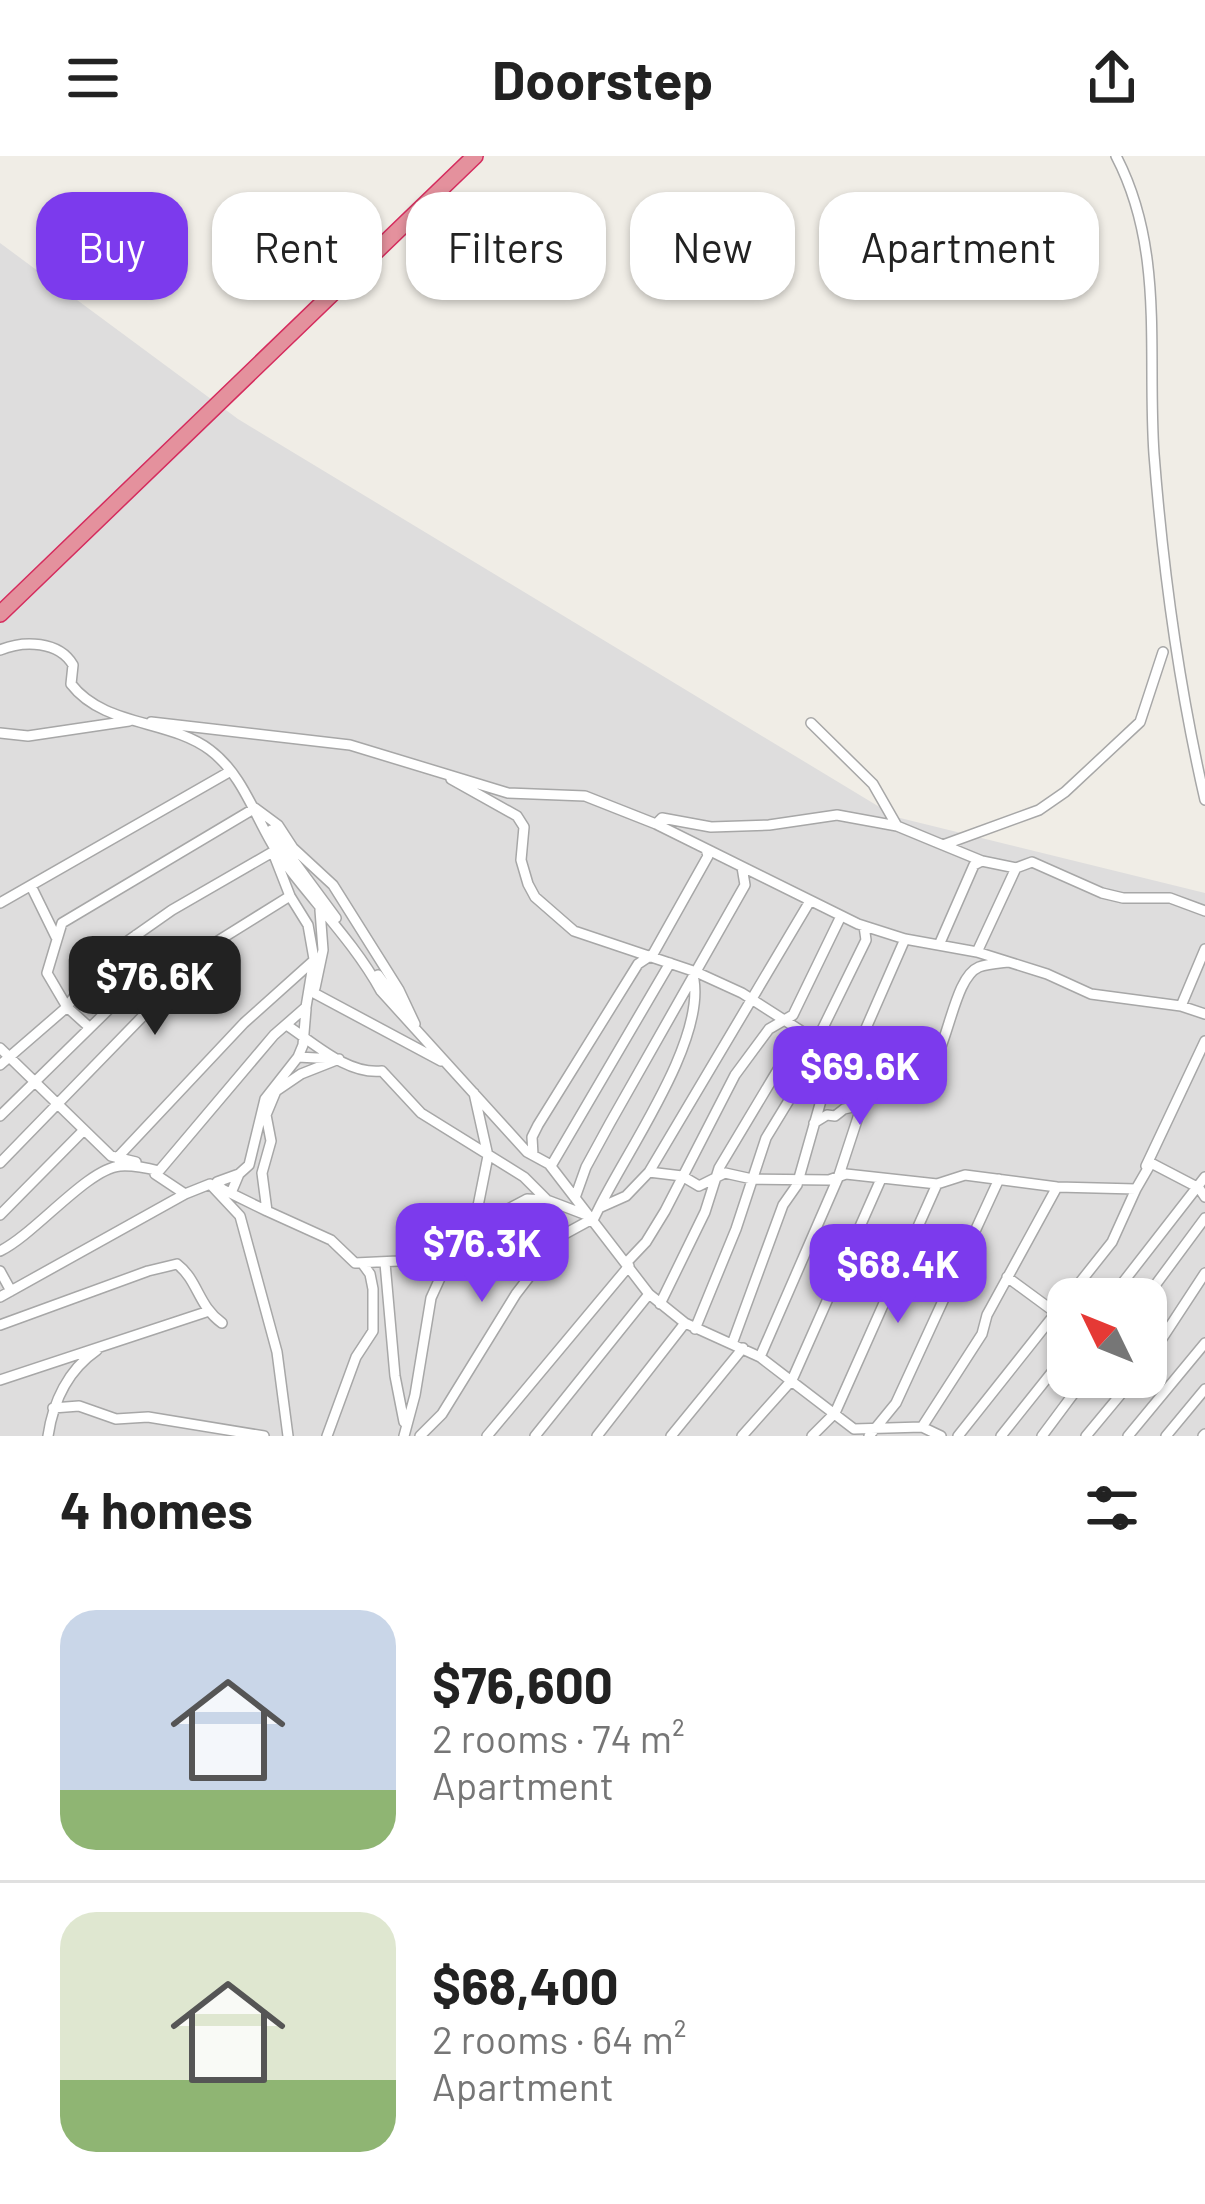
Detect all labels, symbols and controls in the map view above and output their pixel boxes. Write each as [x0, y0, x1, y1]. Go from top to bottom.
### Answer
icon: menu [60, 45, 126, 111]
icon: share [1079, 45, 1145, 111]
text: Doorstep [492, 46, 713, 111]
chip: Buy [36, 192, 188, 300]
chip: Rent [212, 192, 382, 300]
chip: Filters [406, 192, 606, 300]
chip: New [630, 192, 795, 300]
chip: Apartment [819, 192, 1099, 300]
pin: $76.6K [57, 936, 253, 1038]
text: $76.6K [96, 951, 214, 998]
pin: $69.6K [762, 1026, 958, 1128]
text: $69.6K [800, 1041, 920, 1088]
pin: $76.3K [384, 1203, 580, 1305]
text: $76.3K [423, 1218, 541, 1265]
pin: $68.4K [800, 1224, 996, 1326]
text: $68.4K [837, 1239, 959, 1286]
north arrow [1047, 1278, 1167, 1398]
map controls [1047, 1278, 1167, 1398]
icon: filters [1079, 1475, 1145, 1541]
text: 4 homes [60, 1478, 253, 1539]
text: $76,600 [432, 1653, 613, 1714]
icon: home [156, 1658, 300, 1802]
text: 2 rooms · 74 m² [432, 1714, 685, 1761]
text: Apartment [432, 1761, 614, 1808]
text: $68,400 [432, 1954, 619, 2015]
icon: home [156, 1960, 300, 2104]
text: 2 rooms · 64 m² [432, 2015, 686, 2062]
text: Apartment [432, 2062, 614, 2109]

